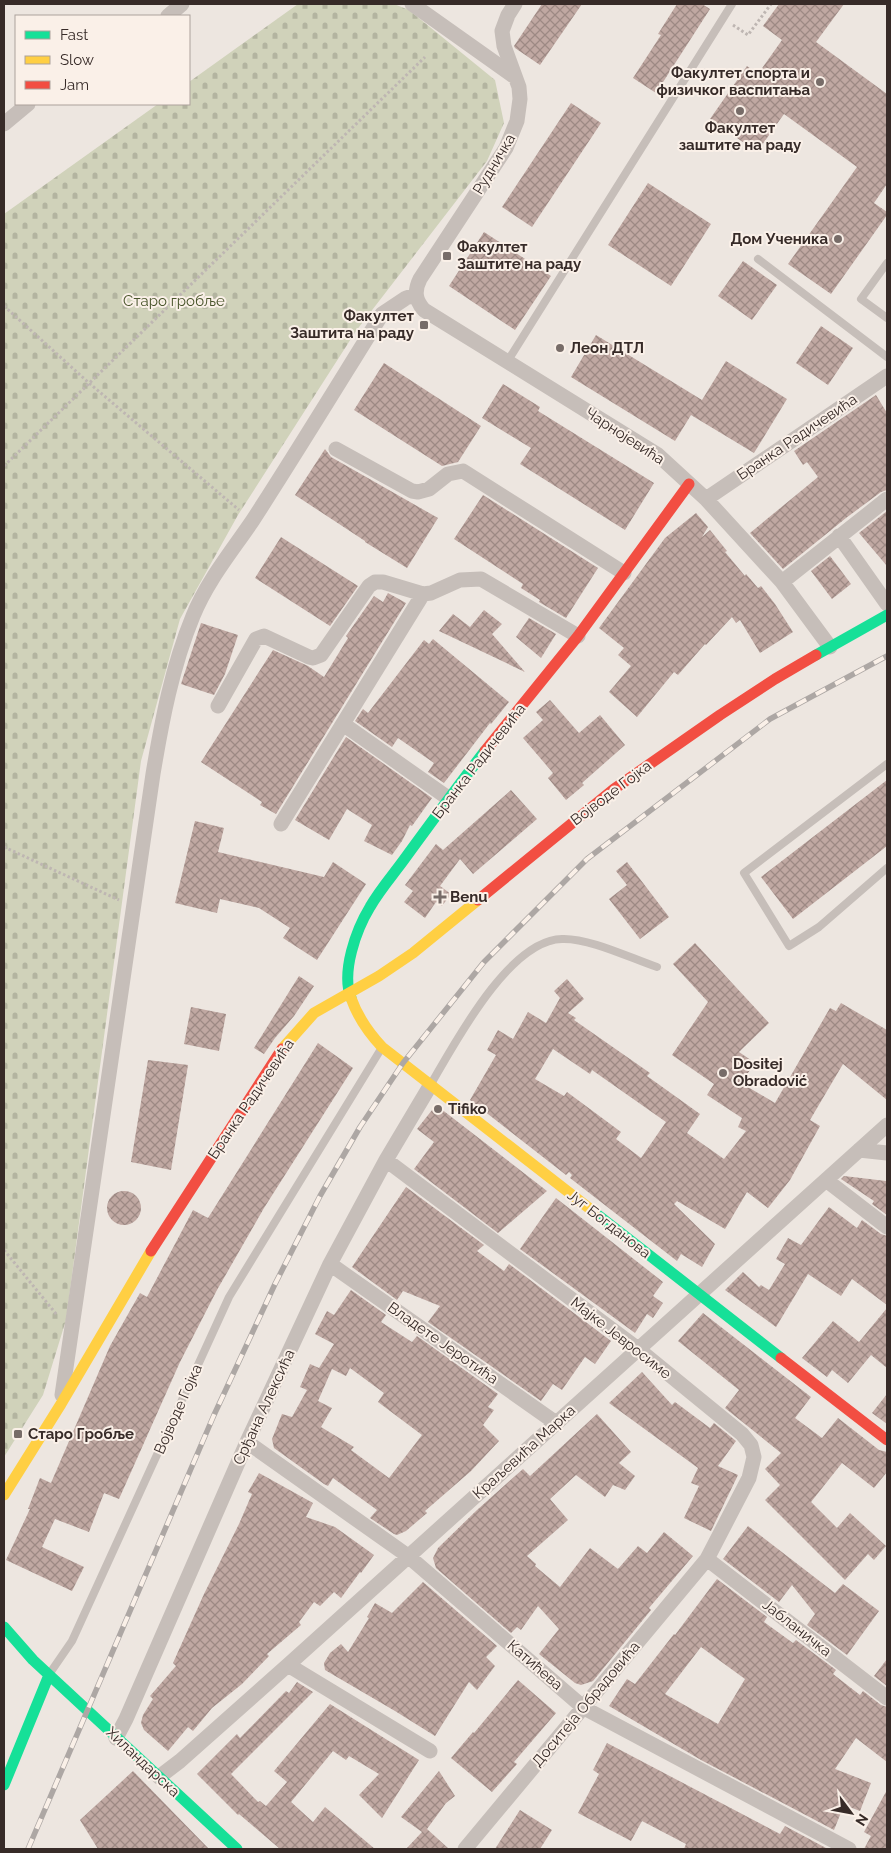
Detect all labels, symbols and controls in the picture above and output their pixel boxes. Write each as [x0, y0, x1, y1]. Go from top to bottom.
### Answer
legend [15, 15, 190, 105]
text: Fast [60, 26, 88, 44]
text: Slow [60, 51, 94, 69]
place label: Факултет спорта и физичког васпитања [656, 64, 810, 99]
text: Jam [60, 76, 89, 94]
marker: Факултет спорта и физичког васпитања [814, 76, 826, 88]
marker: Факултет заштите на раду [734, 105, 746, 117]
place label: Факултет заштите на раду [679, 119, 802, 154]
street label: Рудничка [469, 130, 519, 198]
place label: Дом Ученика [730, 230, 828, 248]
marker: Дом Ученика [832, 233, 844, 245]
place label: Факултет Заштите на раду [457, 238, 582, 273]
marker: Факултет Заштите на раду [441, 250, 453, 262]
park label: Старо гробље [123, 292, 225, 310]
place label: Факултет Заштита на раду [290, 307, 415, 342]
marker: Факултет Заштита на раду [418, 319, 430, 331]
place label: Леон ДТЛ [570, 339, 644, 357]
marker: Леон ДТЛ [554, 342, 566, 354]
street label: Бранка Радичевића [733, 390, 861, 484]
street label: Чарнојевића [582, 404, 668, 468]
street label: Бранка Радичевића [428, 700, 530, 822]
street label: Војводе Гојка [567, 757, 655, 829]
place label: Benu [450, 888, 488, 906]
marker: Benu [434, 891, 446, 903]
street label: Бранка Радичевића [204, 1035, 298, 1163]
place label: Dositej Obradović [733, 1055, 808, 1090]
marker: Dositej Obradović [717, 1067, 729, 1079]
place label: Tifiko [448, 1100, 487, 1118]
marker: Tifiko [432, 1103, 444, 1115]
street label: Југ Богданова [564, 1186, 654, 1262]
street label: Мајке Јевросиме [567, 1293, 675, 1383]
street label: Владете Јеротића [384, 1298, 502, 1388]
street label: Срђана Алексића [229, 1346, 299, 1468]
street label: Војводе Гојка [150, 1361, 206, 1457]
street label: Краљевића Марка [469, 1401, 579, 1503]
place label: Старо Гробље [28, 1425, 134, 1443]
marker: Старо Гробље [12, 1428, 24, 1440]
street label: Јабланичка [759, 1596, 835, 1660]
street label: Катићева [504, 1636, 566, 1694]
street label: Доситеја Обрадовића [528, 1638, 644, 1770]
street label: Хиландарска [102, 1723, 184, 1801]
north arrow [826, 1788, 876, 1838]
text: N [852, 1811, 872, 1829]

